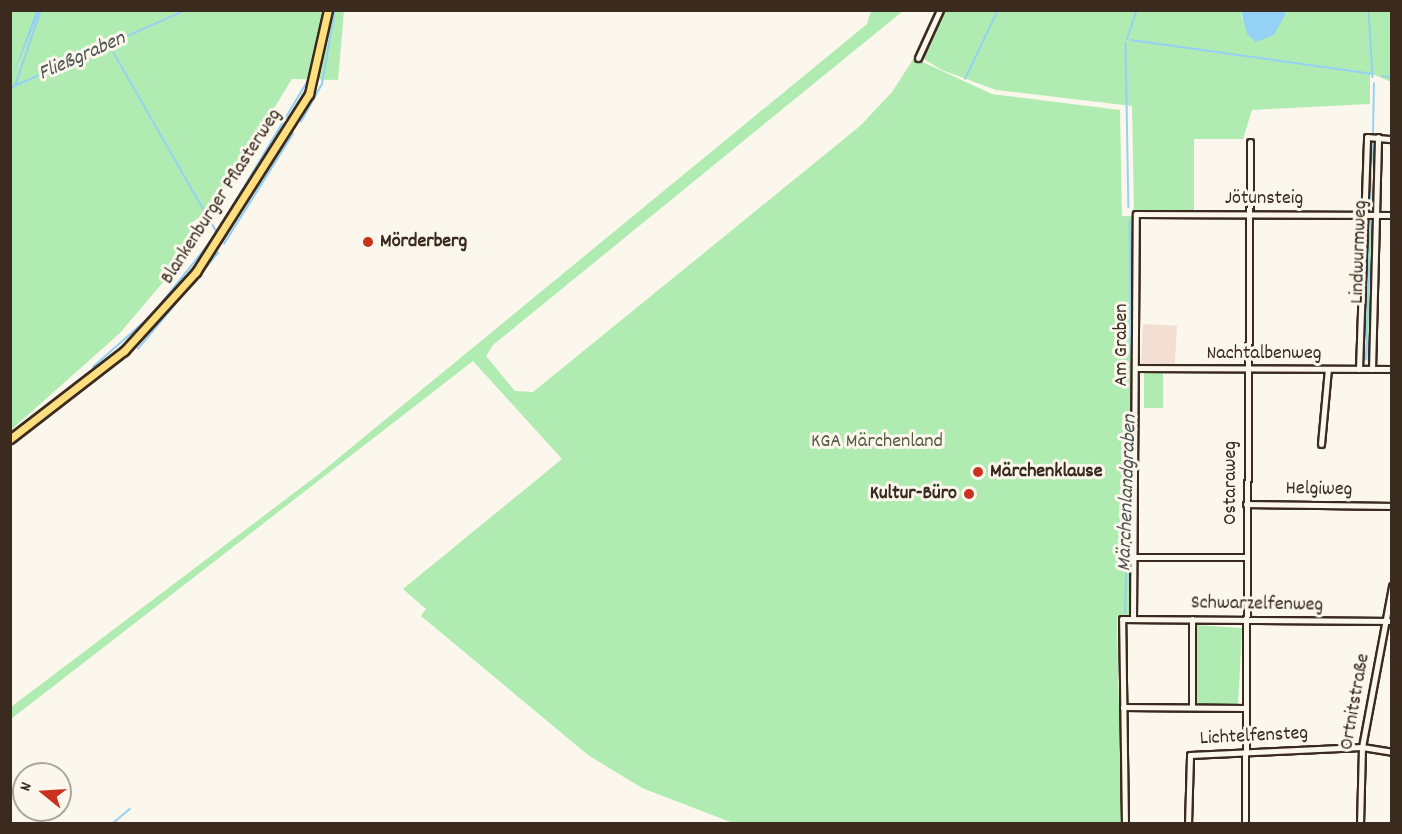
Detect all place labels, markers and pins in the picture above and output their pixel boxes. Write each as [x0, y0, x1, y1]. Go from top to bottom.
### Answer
place label: Mörderberg [380, 230, 467, 254]
marker: Mörderberg [361, 235, 375, 249]
place label: Märchenklause [990, 460, 1103, 484]
marker: Märchenklause [971, 465, 985, 479]
place label: Kultur-Büro [870, 482, 957, 506]
marker: Kultur-Büro [962, 487, 976, 501]

